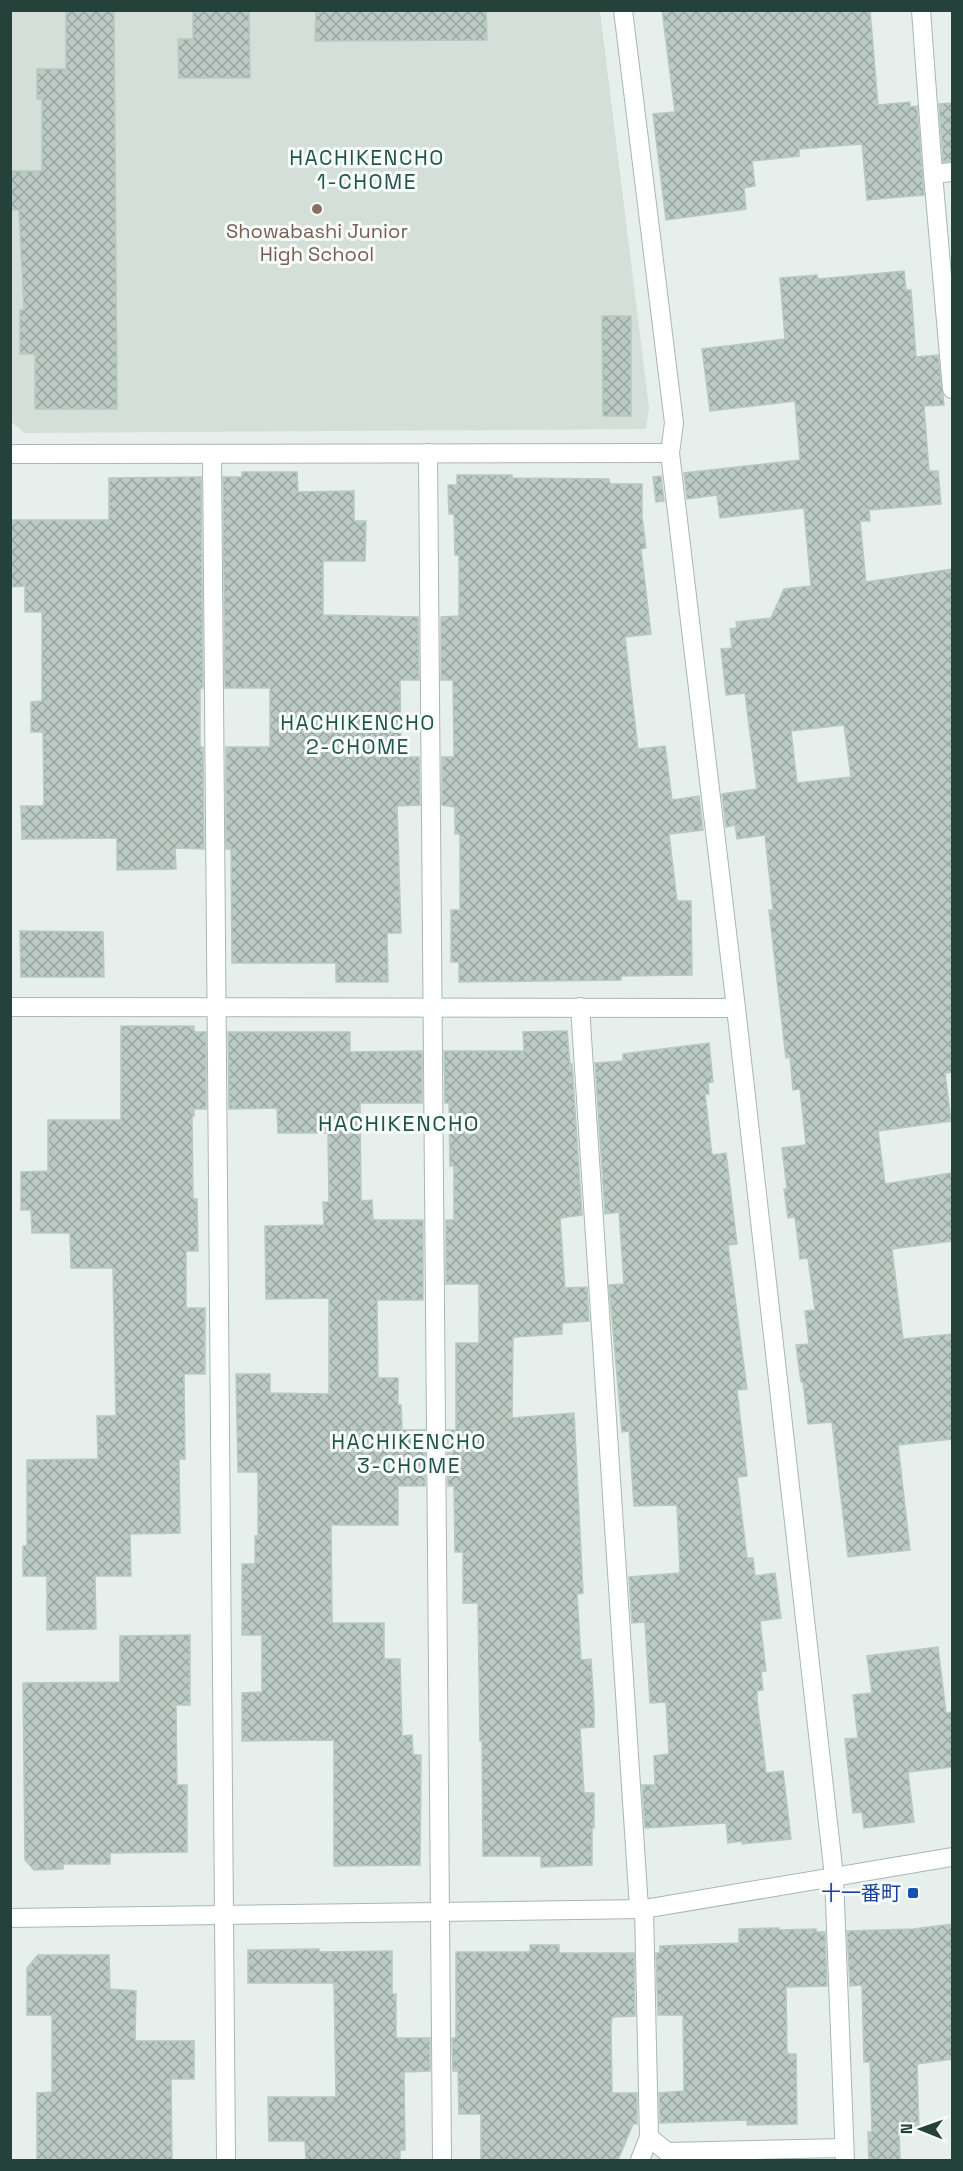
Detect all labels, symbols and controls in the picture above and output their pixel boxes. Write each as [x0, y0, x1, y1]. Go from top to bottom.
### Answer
district label: HACHIKENCHO 1-CHOME [289, 144, 445, 195]
marker: Showabashi Junior High School [310, 202, 324, 216]
place label: Showabashi Junior High School [226, 218, 408, 267]
district label: HACHIKENCHO 2-CHOME [280, 709, 436, 760]
district label: HACHIKENCHO [318, 1109, 480, 1137]
district label: HACHIKENCHO 3-CHOME [331, 1428, 487, 1479]
place label: 十一番町 [821, 1880, 901, 1906]
marker: 十一番町 [906, 1886, 920, 1900]
north arrow [891, 2099, 951, 2159]
text: N [896, 2123, 917, 2134]

